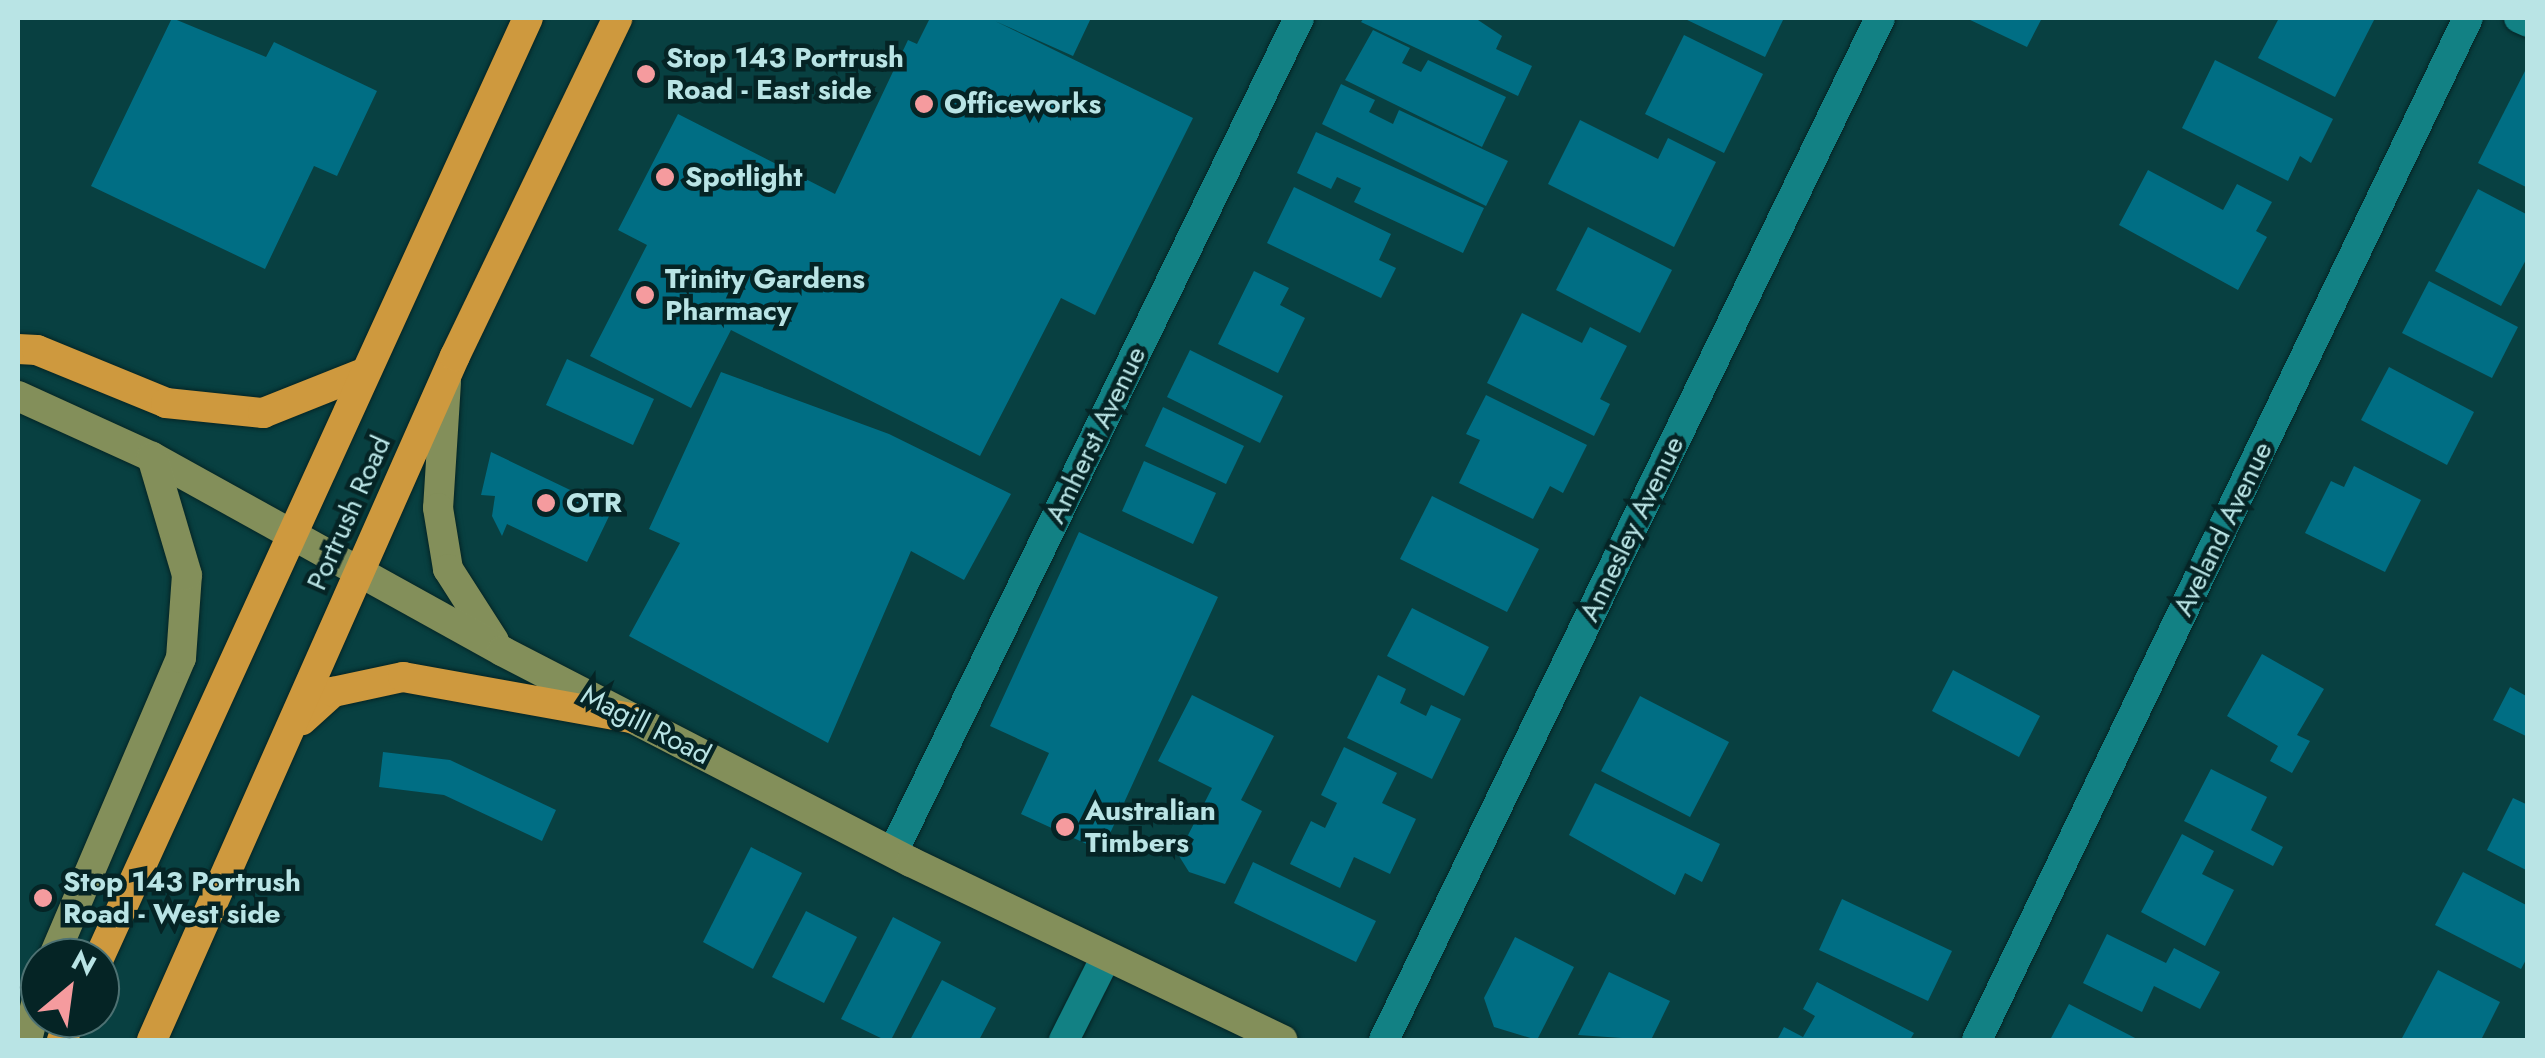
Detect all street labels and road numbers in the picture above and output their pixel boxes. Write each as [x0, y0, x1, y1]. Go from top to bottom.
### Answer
street label: Amherst Avenue [1039, 341, 1153, 529]
street label: Portrush Road [300, 431, 398, 595]
street label: Annesley Avenue [1573, 431, 1691, 627]
street label: Aveland Avenue [2166, 436, 2280, 622]
street label: Magill Road [576, 678, 716, 772]

